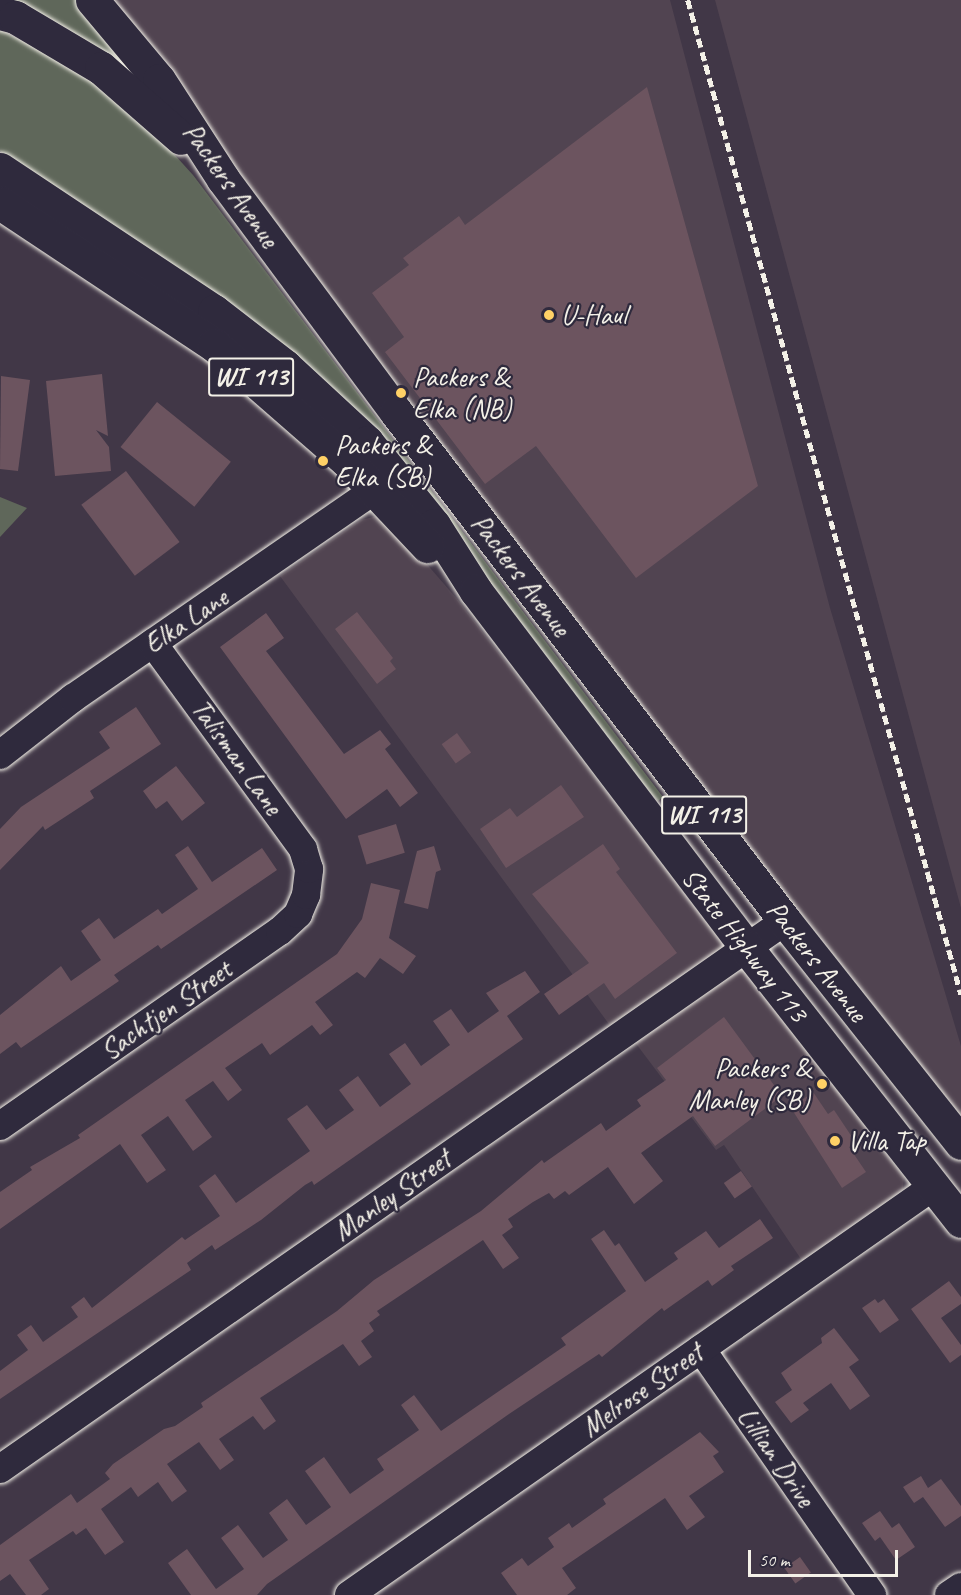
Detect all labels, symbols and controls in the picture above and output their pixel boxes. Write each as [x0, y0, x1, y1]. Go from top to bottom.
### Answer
street label: Packers Avenue [176, 116, 286, 254]
place label: U-Haul [561, 298, 627, 332]
marker: U-Haul [542, 308, 556, 322]
road number: WI 113 [208, 353, 294, 401]
place label: Packers & Elka (NB) [413, 360, 511, 426]
marker: Packers & Elka (NB) [394, 386, 408, 400]
place label: Packers & Elka (SB) [335, 428, 431, 494]
marker: Packers & Elka (SB) [316, 454, 330, 468]
street label: Packers Avenue [464, 507, 578, 643]
street label: Elka Lane [137, 581, 235, 661]
street label: Talisman Lane [184, 693, 290, 821]
road number: WI 113 [660, 791, 748, 839]
street label: State Highway 113 [675, 862, 815, 1028]
street label: Packers Avenue [759, 894, 875, 1028]
street label: Sachtjen Street [94, 952, 238, 1068]
place label: Packers & Manley (SB) [688, 1051, 810, 1117]
marker: Packers & Manley (SB) [815, 1077, 829, 1091]
place label: Villa Tap [847, 1124, 927, 1158]
marker: Villa Tap [828, 1134, 842, 1148]
street label: Manley Street [327, 1142, 457, 1248]
street label: Melrose Street [575, 1336, 709, 1444]
street label: Lillian Drive [730, 1401, 822, 1513]
scale bar [751, 1538, 901, 1576]
text: 50 m [759, 1549, 790, 1571]

